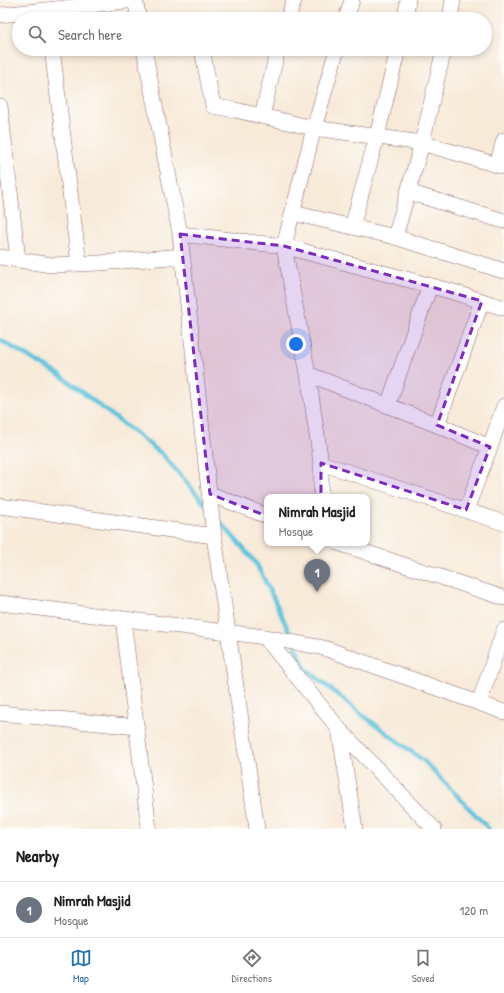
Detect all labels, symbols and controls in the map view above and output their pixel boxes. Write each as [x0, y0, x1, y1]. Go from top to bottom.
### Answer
search box [12, 12, 492, 56]
icon: search [26, 23, 48, 45]
text: Search here [58, 24, 122, 45]
your location [286, 334, 306, 354]
popup [264, 494, 370, 546]
text: Nimrah Masjid [279, 501, 355, 522]
text: Mosque [279, 522, 313, 540]
pin: 1 [304, 559, 330, 592]
text: Nearby [16, 844, 59, 867]
text: Nimrah Masjid [54, 890, 130, 911]
text: 1 [27, 901, 31, 919]
text: 120 m [460, 901, 488, 919]
text: Mosque [54, 911, 88, 929]
tab: Map [70, 947, 92, 985]
tab: Directions [232, 947, 272, 985]
tab: Saved [412, 947, 434, 985]

